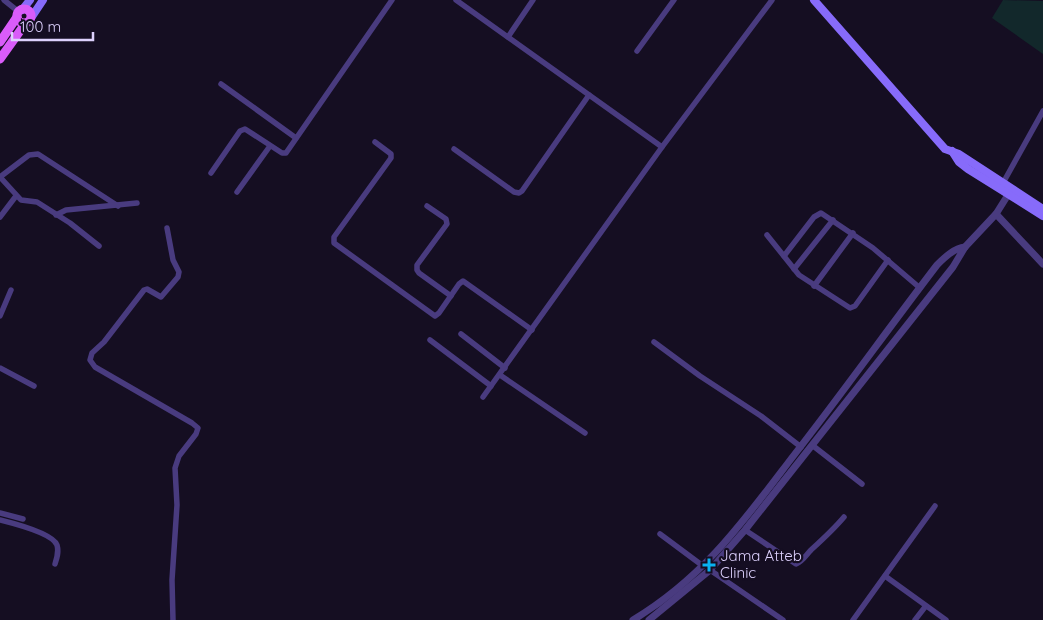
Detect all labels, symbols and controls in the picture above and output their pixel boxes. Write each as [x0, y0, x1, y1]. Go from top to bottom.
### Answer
scale bar [12, 10, 94, 42]
text: 100 m [20, 17, 61, 36]
place label: Jama Atteb Clinic [720, 546, 802, 582]
marker: Jama Atteb Clinic [702, 558, 716, 572]

